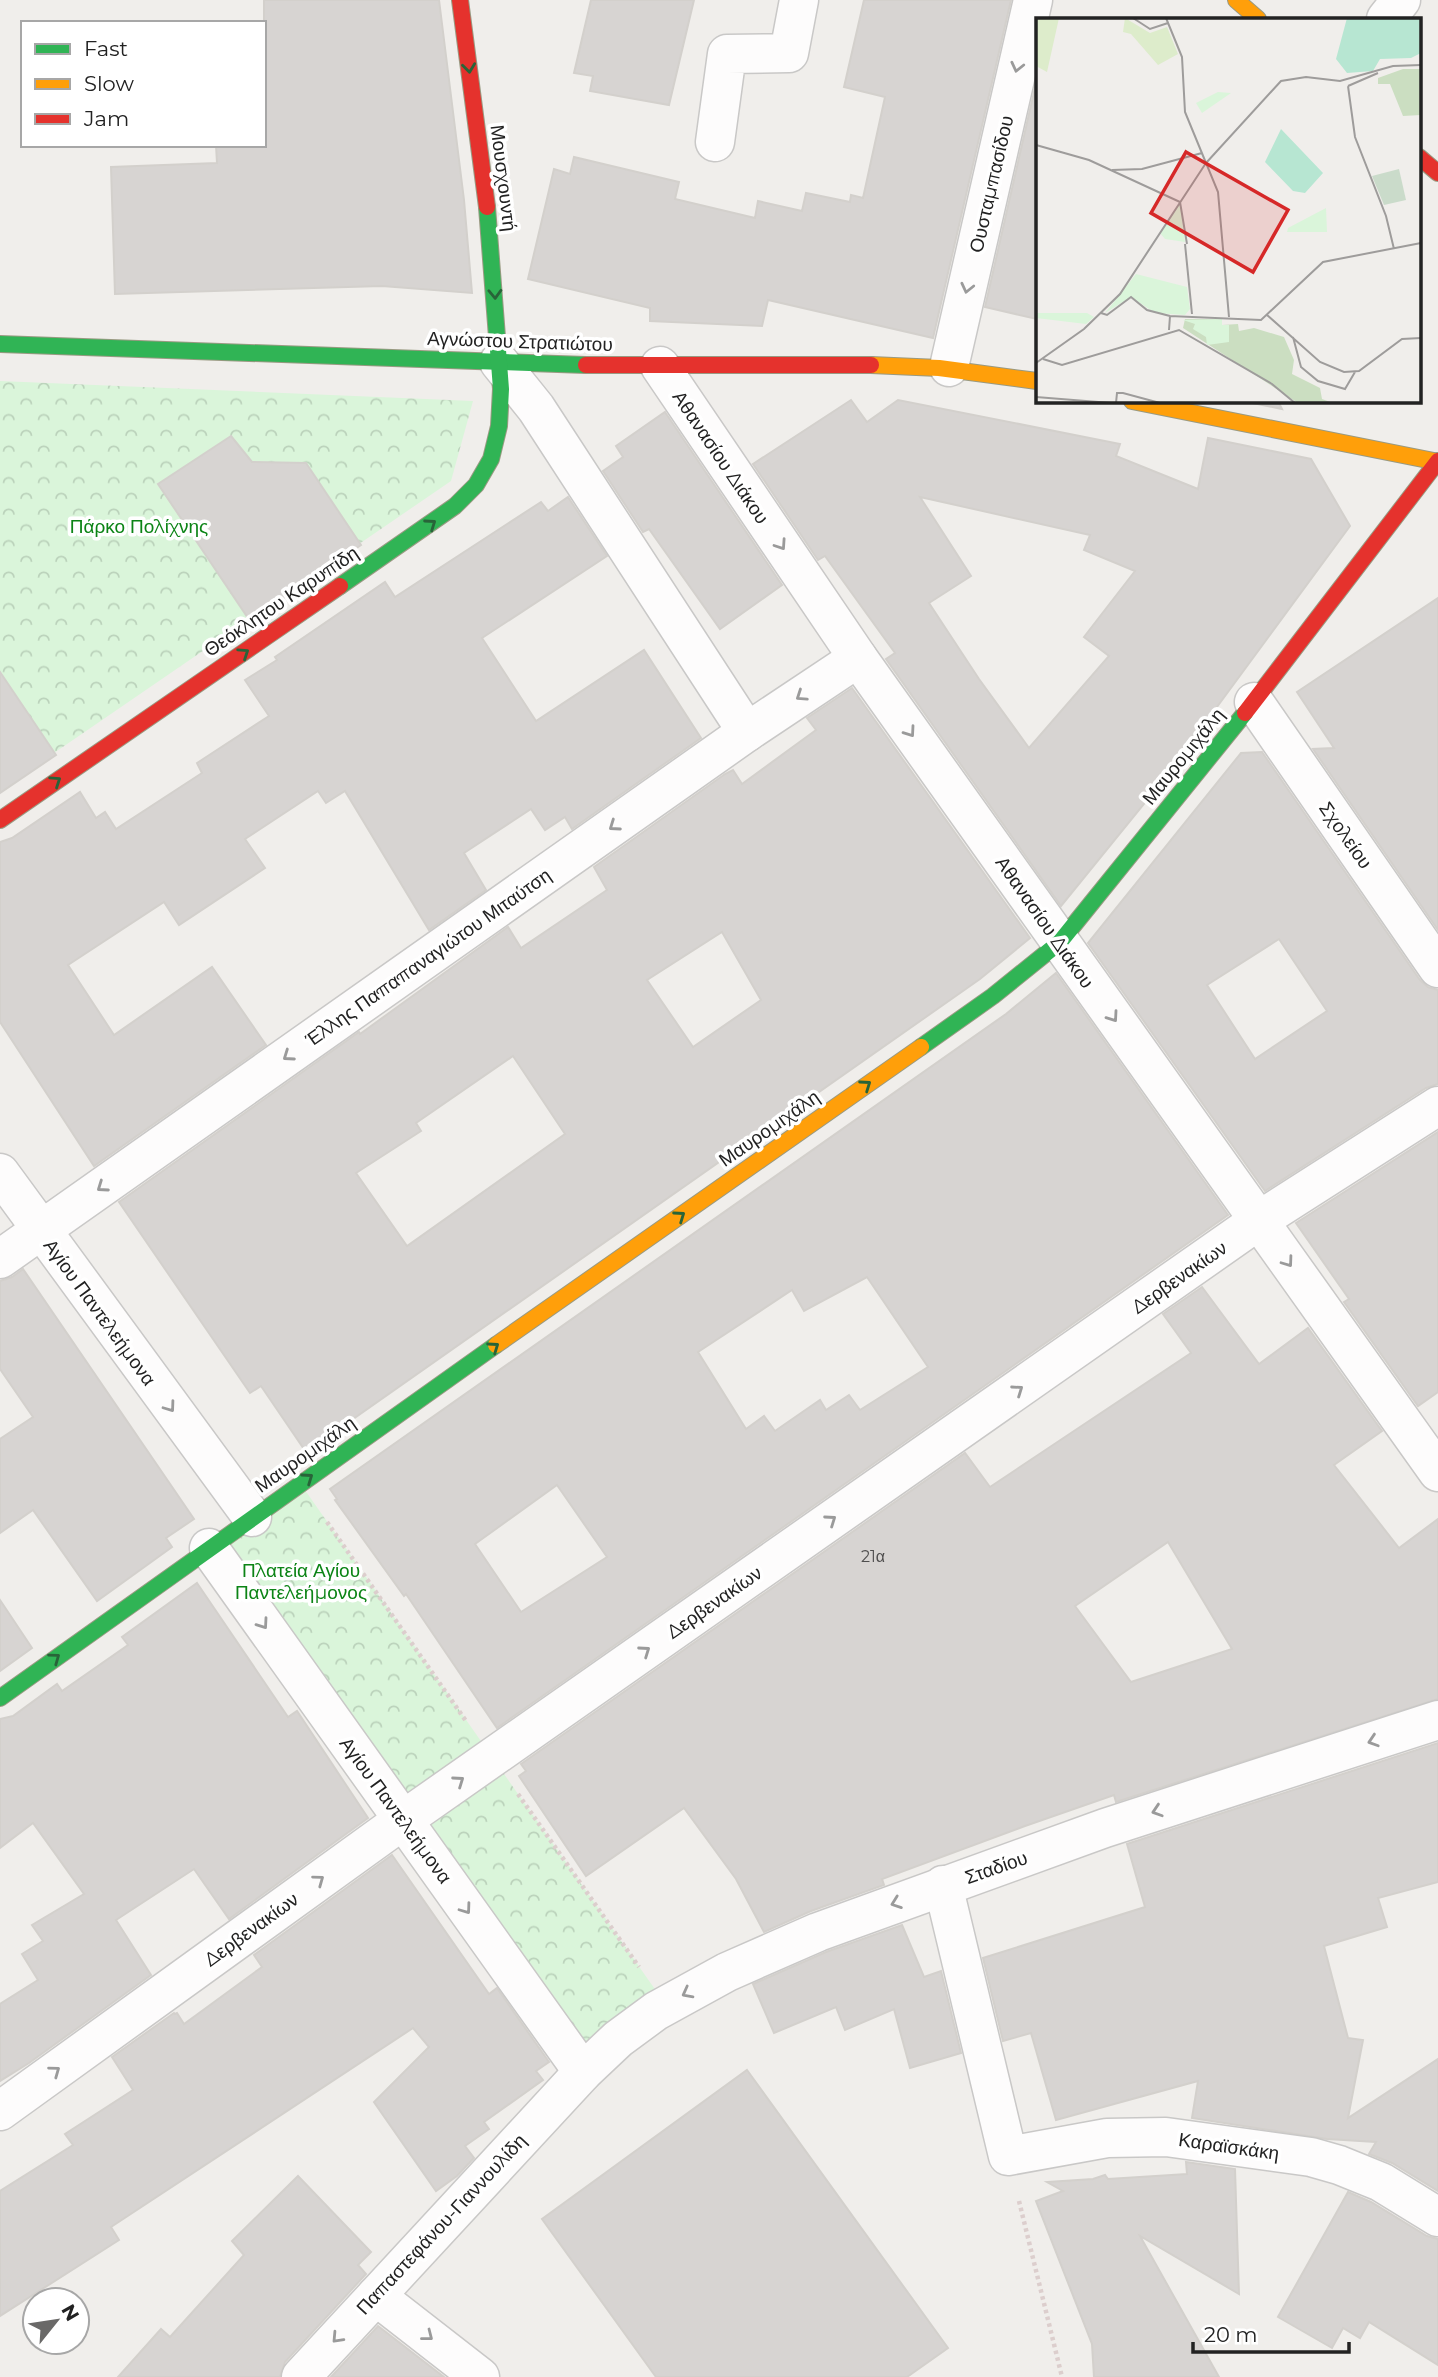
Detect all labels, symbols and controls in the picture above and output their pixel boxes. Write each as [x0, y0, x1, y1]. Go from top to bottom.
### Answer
inset map [1036, 18, 1420, 402]
legend [21, 21, 266, 147]
text: Fast [84, 36, 128, 61]
one-way arrow [1011, 60, 1026, 72]
one-way arrow [461, 62, 476, 74]
text: Slow [84, 71, 134, 96]
text: Jam [83, 106, 129, 131]
street label: Ουσταμπασίδου [965, 113, 1018, 255]
street label: Μουσχουντή [486, 123, 521, 233]
one-way arrow [961, 282, 975, 294]
one-way arrow [488, 288, 503, 299]
street label: Αγνώστου Στρατιώτου [427, 327, 613, 356]
street label: Αθανασίου Διάκου [668, 386, 774, 528]
park label: Πάρκο Πολίχνης [70, 515, 208, 538]
one-way arrow [423, 520, 436, 532]
one-way arrow [773, 537, 786, 550]
street label: Θεόκλητου Καρυπίδη [200, 541, 363, 662]
one-way arrow [236, 649, 249, 661]
one-way arrow [796, 688, 809, 700]
street label: Μαυρομιχάλη [1137, 703, 1229, 809]
one-way arrow [902, 724, 914, 737]
one-way arrow [48, 777, 61, 790]
street label: Σχολείου [1314, 797, 1377, 873]
one-way arrow [609, 818, 622, 830]
street label: Αθανασίου Διάκου [991, 852, 1099, 993]
street label: Έλλης Παπαπαναγιώτου Μιταύτση [300, 864, 555, 1052]
one-way arrow [1105, 1009, 1117, 1022]
one-way arrow [283, 1048, 296, 1060]
one-way arrow [858, 1081, 871, 1094]
street label: Μαυρομιχάλη [714, 1085, 824, 1172]
one-way arrow [97, 1179, 110, 1191]
one-way arrow [672, 1212, 685, 1224]
street label: Αγίου Παντελεήμονα [39, 1235, 160, 1390]
street label: Δερβενακίων [1127, 1236, 1231, 1319]
one-way arrow [1280, 1254, 1292, 1267]
one-way arrow [486, 1343, 499, 1355]
one-way arrow [1010, 1386, 1023, 1398]
one-way arrow [162, 1399, 175, 1412]
street label: Μαυρομιχάλη [250, 1411, 360, 1498]
one-way arrow [300, 1474, 313, 1486]
one-way arrow [823, 1516, 836, 1528]
house number: 21α [861, 1547, 885, 1566]
park label: Πλατεία Αγίου Παντελεήμονος [235, 1559, 367, 1604]
street label: Δερβενακίων [662, 1561, 766, 1644]
one-way arrow [255, 1616, 267, 1629]
one-way arrow [637, 1646, 650, 1659]
one-way arrow [47, 1654, 60, 1666]
street label: Αγίου Παντελεήμονα [335, 1733, 456, 1888]
one-way arrow [1367, 1733, 1380, 1747]
one-way arrow [451, 1777, 464, 1789]
one-way arrow [1151, 1803, 1163, 1817]
street label: Σταδίου [962, 1846, 1031, 1889]
one-way arrow [311, 1876, 324, 1888]
street label: Δερβενακίων [200, 1888, 303, 1971]
one-way arrow [890, 1895, 902, 1909]
one-way arrow [458, 1901, 470, 1913]
one-way arrow [682, 1985, 695, 1998]
one-way arrow [47, 2067, 60, 2079]
street label: Καραϊσκάκη [1177, 2128, 1281, 2165]
street label: Παπαστεφάνου-Γιαννουλίδη [352, 2129, 531, 2319]
north arrow [21, 2286, 91, 2356]
text: N [56, 2300, 84, 2325]
scale bar [1193, 2310, 1349, 2354]
text: 20 m [1204, 2322, 1258, 2347]
one-way arrow [420, 2328, 433, 2341]
one-way arrow [332, 2330, 345, 2343]

